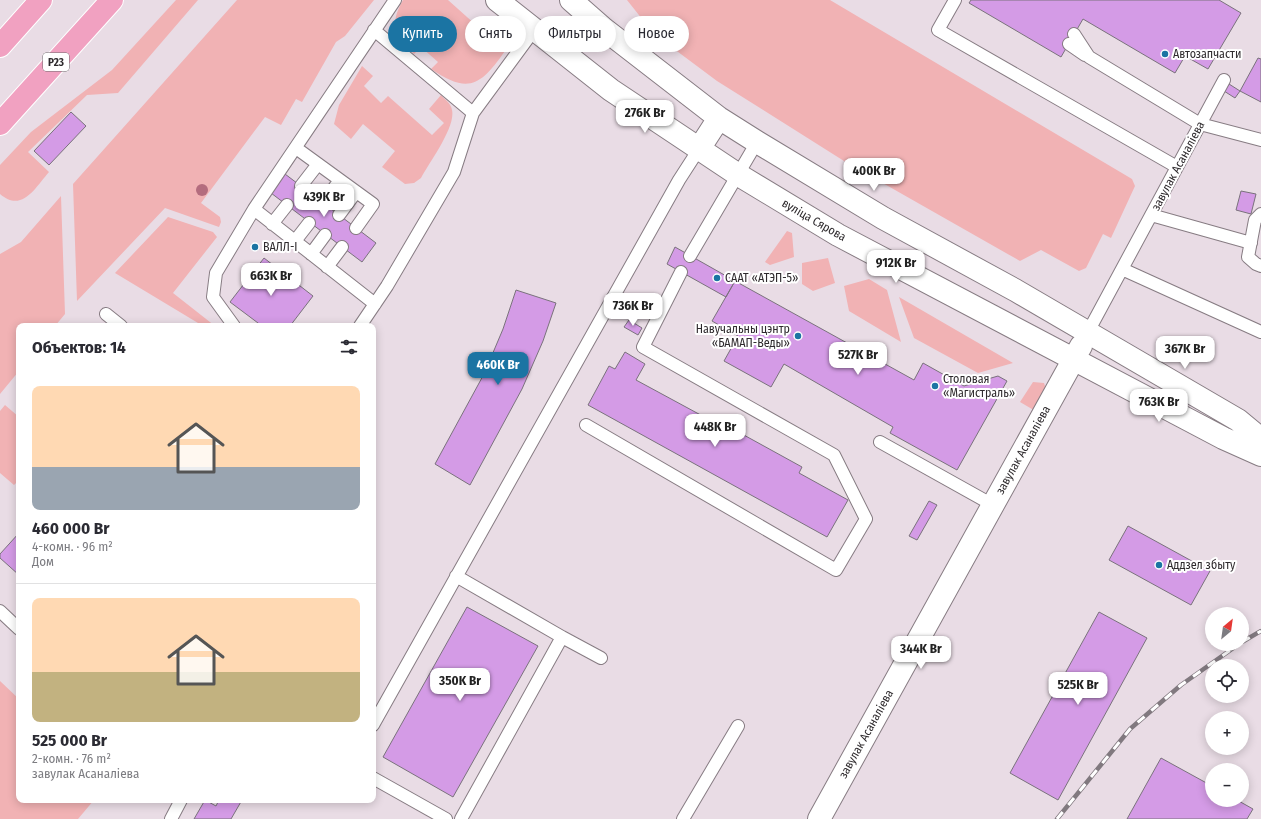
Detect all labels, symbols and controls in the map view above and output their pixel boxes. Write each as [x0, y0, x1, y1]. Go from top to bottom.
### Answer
chip: Купить [388, 16, 457, 52]
chip: Снять [465, 16, 526, 52]
chip: Фильтры [534, 16, 616, 52]
chip: Новое [624, 16, 689, 52]
place label: Автозапчасти [1173, 47, 1241, 61]
marker: Автозапчасти [1160, 49, 1170, 59]
road number: Р23 [43, 53, 69, 71]
pin: 276K Br [608, 100, 682, 134]
text: 276K Br [625, 105, 665, 120]
street label: завулак Асаналіева [1149, 119, 1207, 213]
pin: 400K Br [837, 158, 911, 192]
text: 400K Br [852, 163, 896, 178]
pin: 439K Br [287, 184, 361, 218]
text: 439K Br [303, 189, 345, 204]
street label: вуліца Сярова [779, 196, 849, 244]
place label: ВАЛЛ-І [263, 240, 298, 254]
marker: ВАЛЛ-І [250, 242, 260, 252]
pin: 912K Br [859, 250, 933, 284]
text: 912K Br [876, 255, 916, 270]
pin: 663K Br [234, 263, 308, 297]
text: 663K Br [250, 268, 292, 283]
place label: СААТ «АТЭП-5» [725, 271, 798, 285]
marker: СААТ «АТЭП-5» [712, 273, 722, 283]
pin: 736K Br [596, 293, 670, 327]
text: 736K Br [613, 298, 653, 313]
place label: Навучальны цэнтр «БАМАП-Веды» [696, 322, 790, 350]
marker: Навучальны цэнтр «БАМАП-Веды» [793, 331, 803, 341]
icon: filters [338, 336, 360, 358]
pin: 367K Br [1148, 336, 1222, 370]
text: Объектов: 14 [32, 337, 126, 358]
text: 367K Br [1165, 341, 1205, 356]
pin: 527K Br [821, 342, 895, 376]
text: 527K Br [838, 347, 878, 362]
pin: 460K Br [461, 352, 535, 386]
text: 460K Br [477, 357, 519, 372]
place label: Столовая «Магистраль» [943, 372, 1015, 400]
marker: Столовая «Магистраль» [930, 381, 940, 391]
pin: 763K Br [1122, 389, 1196, 423]
text: 763K Br [1139, 394, 1179, 409]
street label: завулак Асаналіева [993, 403, 1053, 497]
icon: home [160, 412, 232, 484]
pin: 448K Br [678, 414, 752, 448]
text: 448K Br [694, 419, 736, 434]
text: 460 000 Br [32, 518, 110, 539]
text: 4-комн. · 96 m² [32, 539, 113, 554]
text: Дом [32, 554, 54, 569]
place label: Аддзел збыту [1167, 558, 1236, 572]
marker: Аддзел збыту [1154, 560, 1164, 570]
north arrow [1205, 607, 1249, 651]
map controls [1205, 607, 1249, 807]
icon: home [160, 624, 232, 696]
pin: 344K Br [884, 636, 958, 670]
text: 344K Br [900, 641, 942, 656]
button: locate [1205, 659, 1249, 703]
pin: 350K Br [423, 668, 497, 702]
pin: 525K Br [1041, 672, 1115, 706]
text: 350K Br [439, 673, 481, 688]
text: 525K Br [1058, 677, 1098, 692]
street label: завулак Асаналіева [836, 687, 896, 781]
button: + [1205, 711, 1249, 755]
text: 525 000 Br [32, 730, 107, 751]
text: 2-комн. · 76 m² [32, 751, 111, 766]
button: − [1205, 763, 1249, 807]
text: завулак Асаналіева [32, 766, 139, 781]

